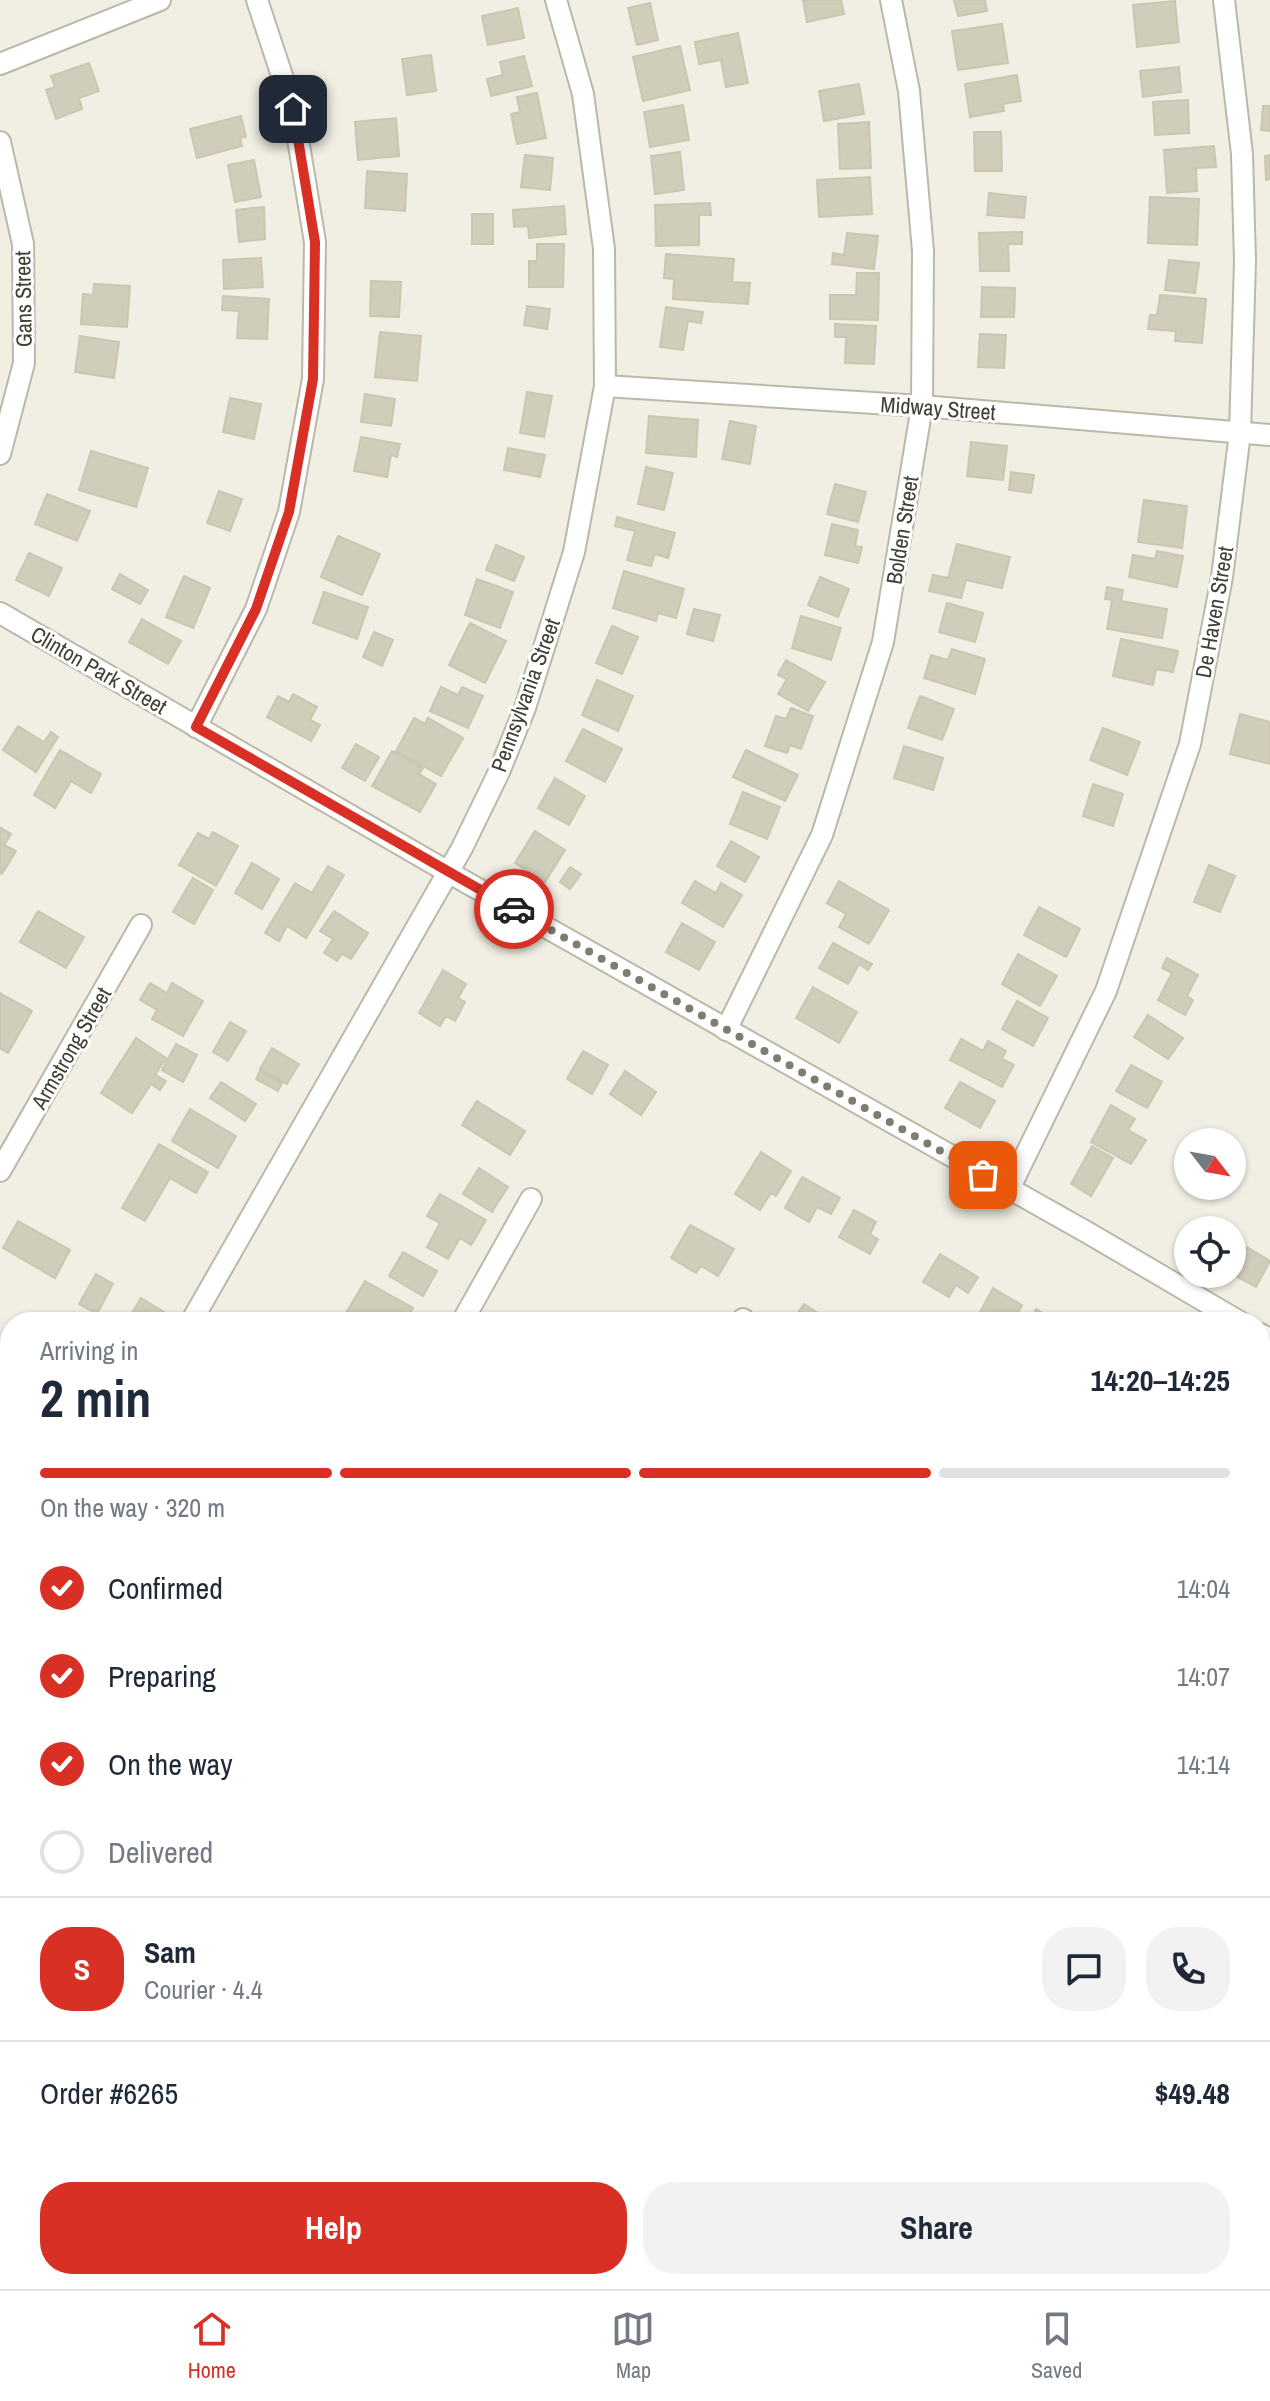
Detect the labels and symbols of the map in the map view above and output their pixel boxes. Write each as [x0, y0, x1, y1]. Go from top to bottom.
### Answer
pin [259, 75, 327, 143]
street label: Gans Street [7, 251, 39, 347]
street label: Midway Street [879, 389, 997, 427]
street label: Bolden Street [879, 474, 925, 586]
street label: De Haven Street [1188, 544, 1240, 680]
street label: Pennsylvania Street [483, 614, 567, 776]
street label: Clinton Park Street [25, 619, 173, 721]
courier [474, 869, 554, 949]
street label: Armstrong Street [23, 981, 118, 1115]
north arrow [1174, 1128, 1246, 1200]
pin [949, 1141, 1017, 1209]

